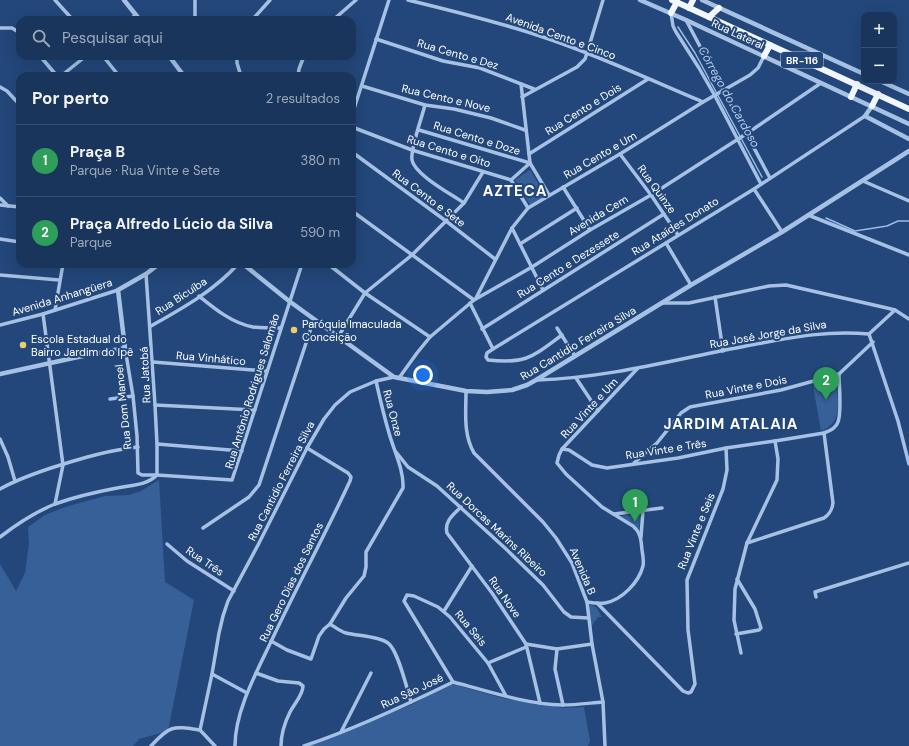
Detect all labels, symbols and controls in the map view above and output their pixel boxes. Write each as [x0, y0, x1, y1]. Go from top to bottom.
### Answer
street label: Avenida Cento e Cinco [504, 10, 618, 62]
map controls [861, 12, 897, 84]
button: + [861, 12, 897, 48]
search box [16, 16, 356, 60]
street label: Rua Lateral [710, 16, 766, 52]
icon: search [30, 27, 52, 49]
text: Pesquisar aqui [62, 28, 163, 48]
street label: Rua Cento e Dez [416, 36, 500, 72]
water label: Córrego do Cardoso [695, 44, 763, 150]
button: − [861, 48, 897, 84]
road number: BR-116 [781, 52, 823, 68]
street label: Rua Cento e Dois [542, 80, 624, 138]
street label: Rua Cento e Nove [400, 81, 492, 115]
text: Por perto [32, 87, 109, 109]
text: 2 resultados [266, 90, 340, 107]
street label: Rua Cento e Doze [432, 118, 522, 158]
street label: Rua Cento e Um [561, 128, 639, 182]
street label: Rua Cento e Oito [405, 132, 493, 170]
text: Praça B [70, 142, 125, 162]
text: 1 [43, 152, 47, 169]
text: 380 m [300, 152, 340, 169]
text: Parque · Rua Vinte e Sete [70, 162, 220, 179]
street label: Rua Quinze [635, 162, 679, 216]
street label: Rua Cento e Sete [390, 166, 468, 230]
district label: AZTECA [483, 181, 547, 201]
street label: Avenida Cem [566, 192, 631, 238]
street label: Rua Ataídes Donato [629, 194, 721, 258]
text: Praça Alfredo Lúcio da Silva [70, 214, 273, 234]
text: 2 [41, 224, 49, 241]
text: 590 m [300, 224, 340, 241]
street label: Rua Cento e Dezessete [514, 227, 622, 301]
text: Parque [70, 234, 112, 251]
street label: Rua Bicuíba [152, 274, 210, 318]
street label: Avenida Anhangüera [10, 275, 114, 319]
street label: Rua Cantidio Ferreira Silva [518, 303, 638, 383]
street label: Rua Antônio Rodrigues Salomão [222, 312, 282, 470]
place label: Paróquia Imaculada Conceição [302, 317, 402, 344]
street label: Rua José Jorge da Silva [709, 317, 827, 351]
marker: Paróquia Imaculada Conceição [289, 325, 299, 335]
place label: Escola Estadual do Bairro Jardim do Ipê [31, 332, 133, 359]
marker: Escola Estadual do Bairro Jardim do Ipê [18, 340, 28, 350]
street label: Rua Jatobá [137, 346, 153, 404]
street label: Rua Vinhático [176, 348, 246, 368]
street label: Rua Dom Manoel [112, 364, 134, 450]
your location [413, 365, 433, 385]
pin: 2 [813, 367, 839, 400]
street label: Rua Vinte e Dois [704, 372, 788, 402]
street label: Rua Vinte e Um [557, 375, 621, 441]
street label: Rua Onze [380, 388, 406, 438]
district label: JARDIM ATALAIA [664, 414, 799, 434]
street label: Rua Cantidio Ferreira Silva [245, 419, 317, 543]
street label: Rua Vinte e Três [625, 436, 707, 462]
street label: Rua Dorcas Marins Ribeiro [444, 479, 550, 579]
pin: 1 [622, 489, 648, 522]
street label: Rua Vinte e Seis [674, 491, 718, 571]
street label: Rua Gero Dias dos Santos [256, 520, 326, 644]
street label: Rua Três [183, 543, 227, 579]
street label: Avenida B [567, 545, 599, 597]
street label: Rua Nove [486, 574, 524, 620]
street label: Rua Seis [452, 607, 490, 649]
street label: Rua São José [379, 670, 445, 712]

